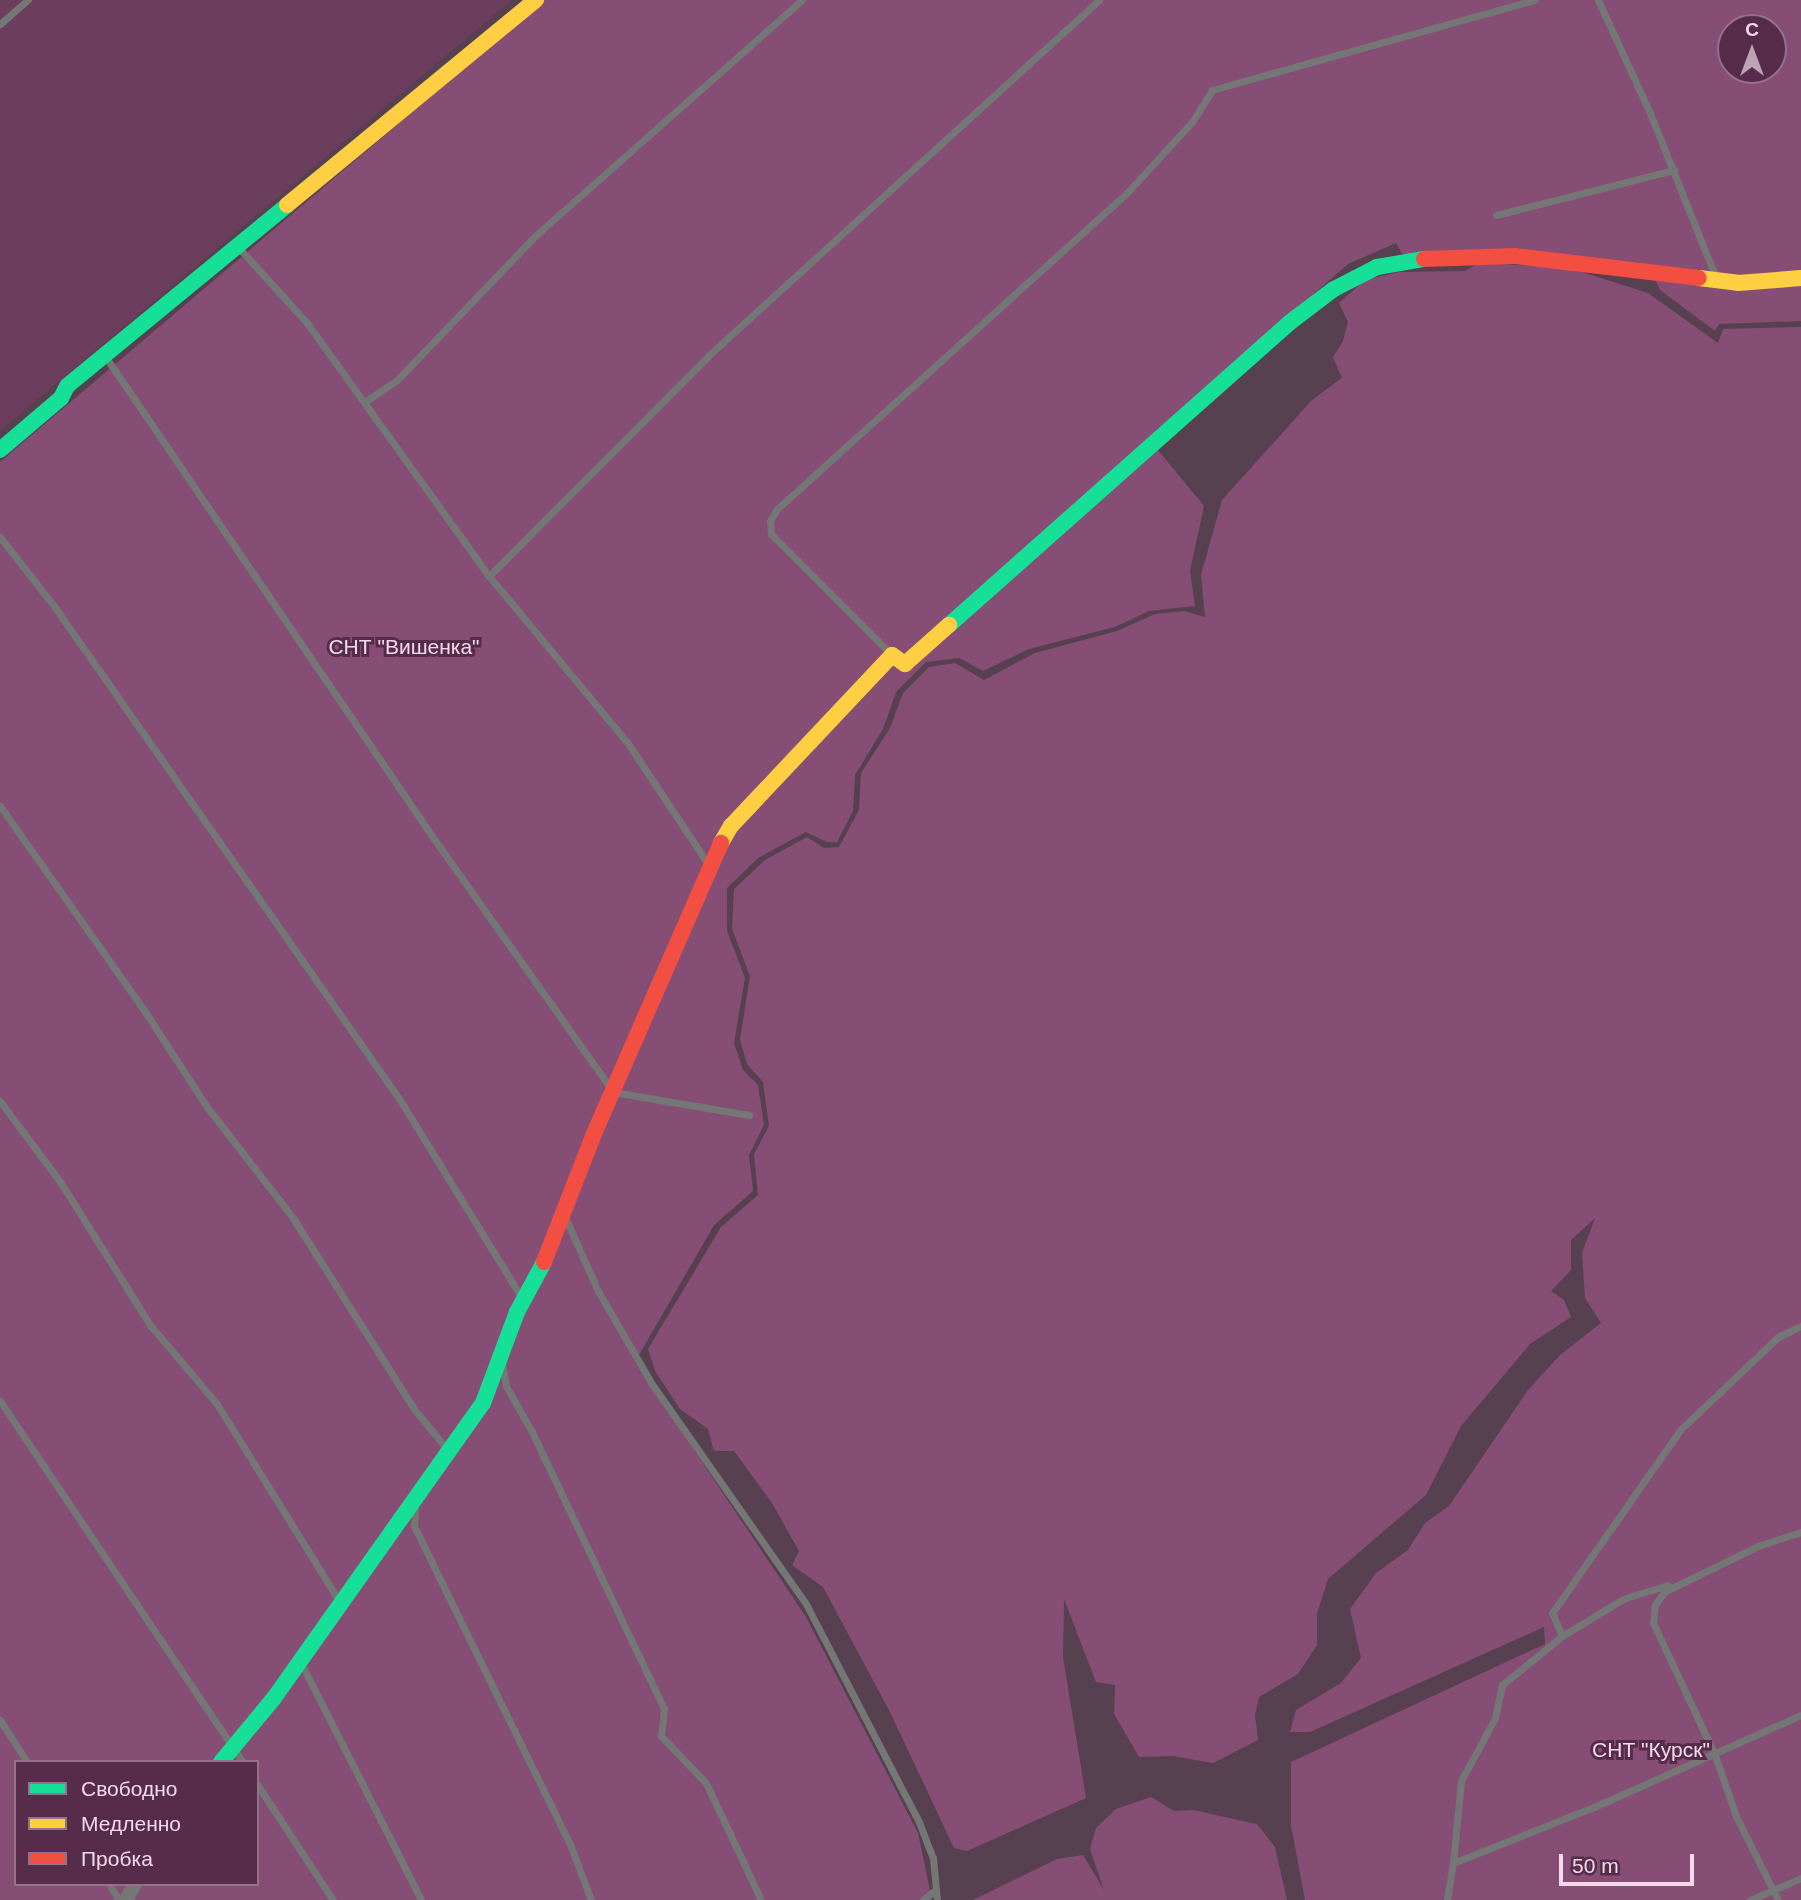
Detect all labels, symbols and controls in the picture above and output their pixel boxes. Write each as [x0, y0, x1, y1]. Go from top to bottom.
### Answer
north arrow [1717, 14, 1787, 84]
text: С [1745, 19, 1759, 40]
park label: СНТ "Вишенка" [328, 634, 480, 660]
park label: СНТ "Курск" [1592, 1737, 1710, 1763]
legend [14, 1760, 259, 1886]
text: Свободно [81, 1777, 178, 1800]
text: Медленно [81, 1812, 181, 1835]
scale bar [1563, 1840, 1698, 1884]
text: Пробка [81, 1847, 153, 1870]
text: 50 m [1572, 1854, 1619, 1877]

